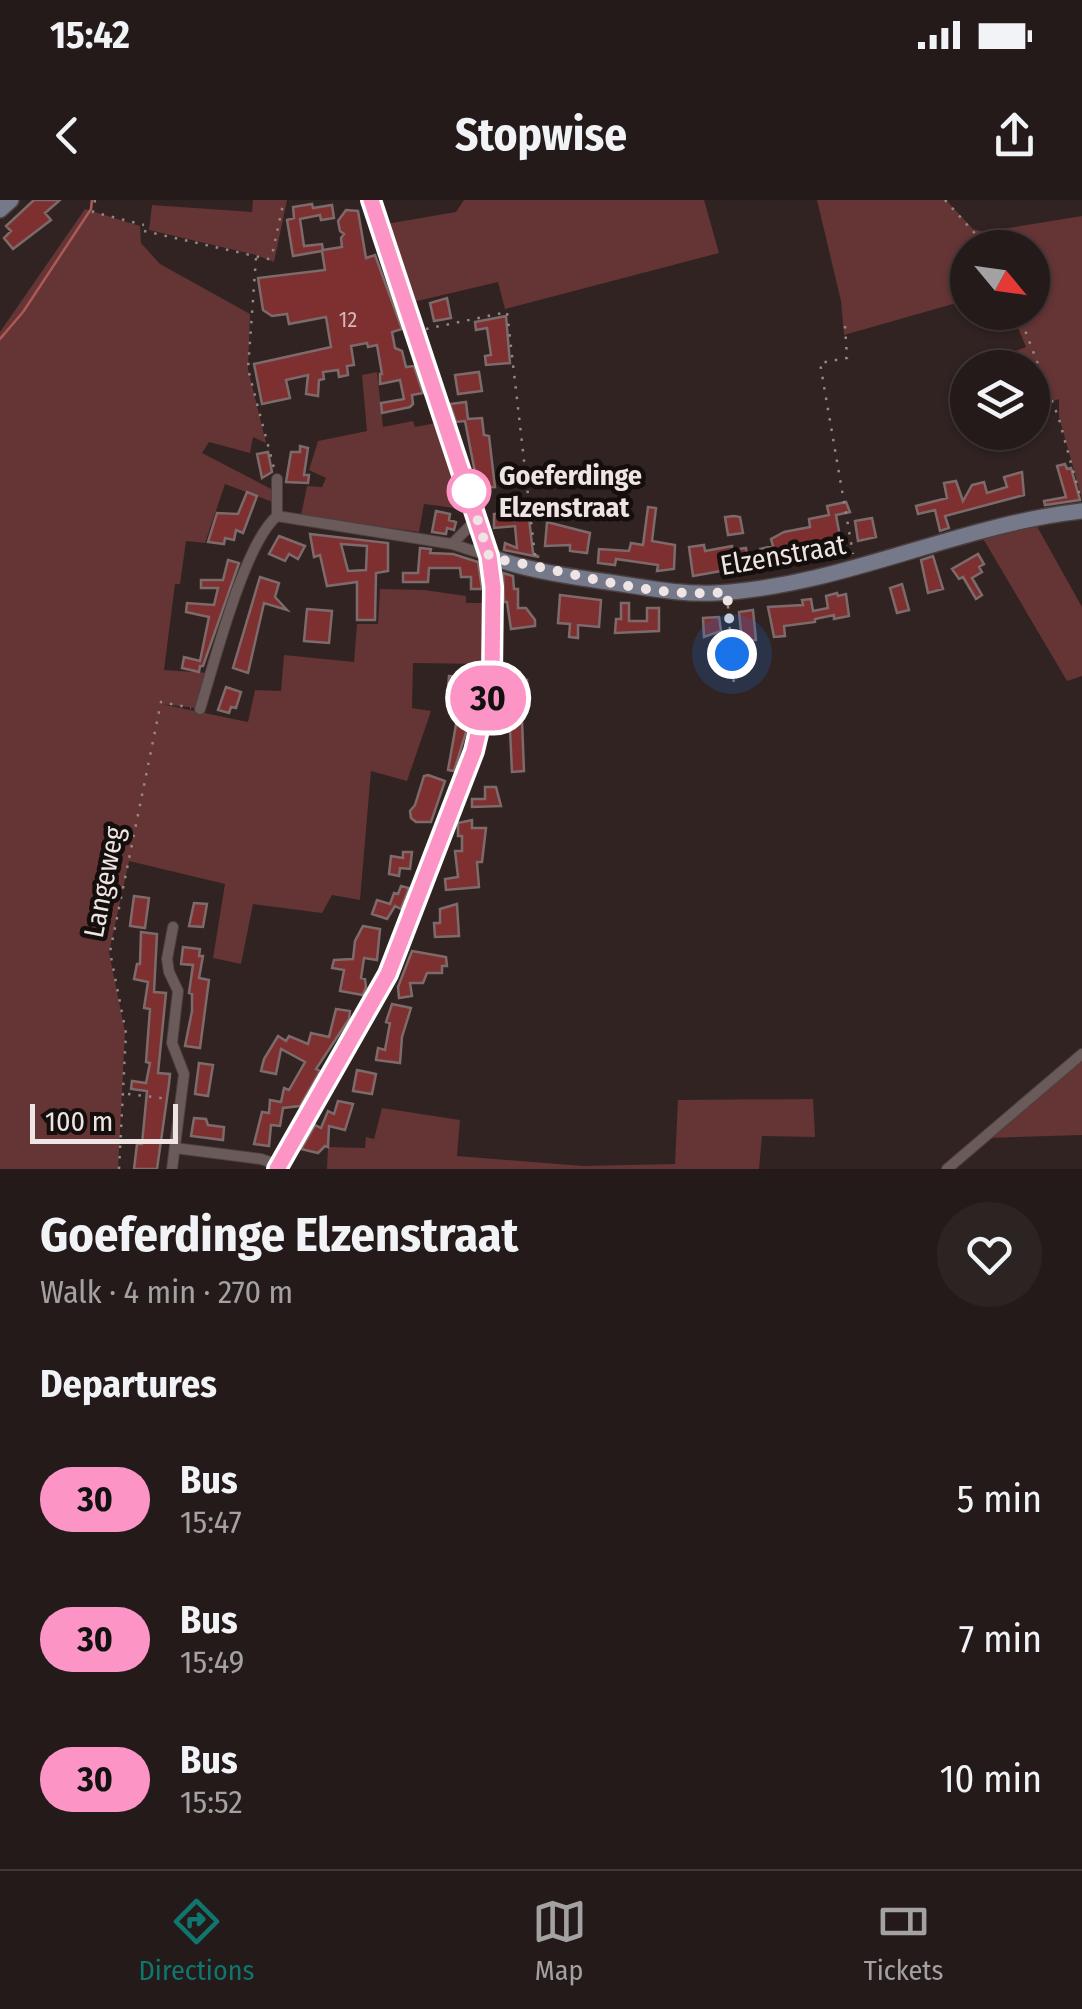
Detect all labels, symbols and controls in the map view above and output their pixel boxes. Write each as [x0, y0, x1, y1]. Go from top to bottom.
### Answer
text: 15:42 [50, 12, 130, 58]
icon: back [40, 108, 95, 163]
text: Stopwise [455, 108, 627, 162]
icon: share [987, 108, 1042, 163]
north arrow [950, 230, 1050, 330]
map controls [950, 230, 1050, 450]
house number: 12 [339, 306, 357, 333]
button: layers [950, 350, 1050, 450]
place label: Goeferdinge Elzenstraat [499, 459, 642, 524]
marker: Goeferdinge Elzenstraat [448, 470, 490, 512]
street label: Elzenstraat [718, 528, 849, 582]
your location [707, 629, 757, 679]
line badge: 30 [443, 666, 533, 730]
text: 30 [470, 677, 506, 719]
street label: Langeweg [77, 823, 131, 940]
scale bar [30, 1099, 178, 1144]
text: 100 m [45, 1105, 113, 1138]
button: heart [937, 1202, 1042, 1307]
text: Goeferdinge Elzenstraat [40, 1206, 519, 1264]
text: Walk · 4 min · 270 m [40, 1273, 293, 1311]
text: Departures [40, 1361, 217, 1407]
text: Bus [180, 1457, 238, 1503]
text: 5 min [957, 1476, 1042, 1522]
text: 30 [77, 1478, 113, 1520]
text: 15:47 [180, 1503, 242, 1541]
text: Bus [180, 1597, 238, 1643]
text: 7 min [959, 1616, 1042, 1662]
text: 30 [77, 1618, 113, 1660]
text: 15:49 [180, 1643, 244, 1681]
text: Bus [180, 1737, 238, 1783]
text: 10 min [940, 1756, 1042, 1802]
text: 30 [77, 1758, 113, 1800]
text: 15:52 [180, 1783, 243, 1821]
tab: Directions [139, 1894, 254, 1987]
tab: Map [532, 1894, 587, 1987]
tab: Tickets [864, 1894, 943, 1987]

